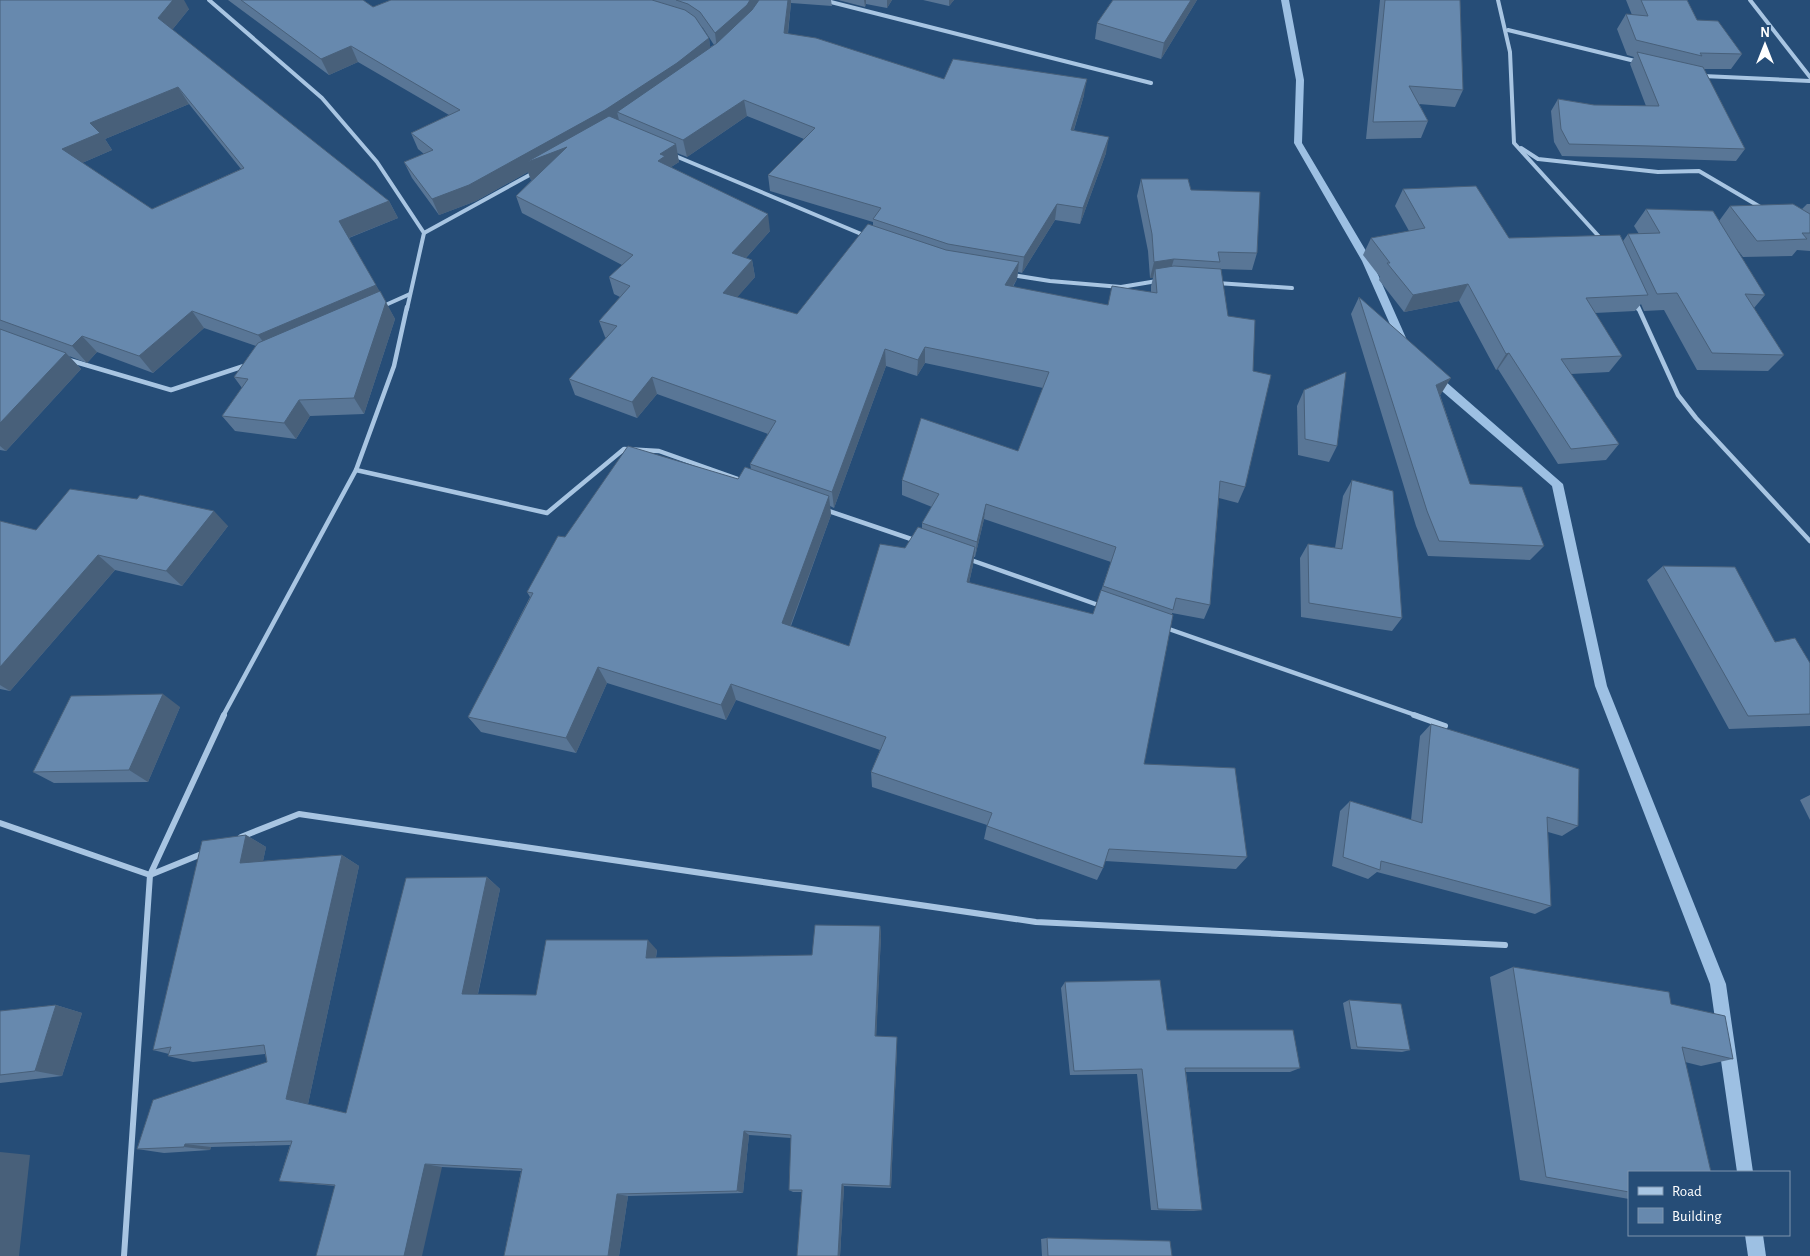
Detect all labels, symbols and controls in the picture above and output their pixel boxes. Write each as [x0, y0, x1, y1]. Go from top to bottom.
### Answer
north arrow [1740, 20, 1790, 70]
text: N [1760, 26, 1770, 40]
legend [1628, 1171, 1790, 1236]
text: Road [1672, 1184, 1702, 1199]
text: Building [1672, 1209, 1722, 1224]

